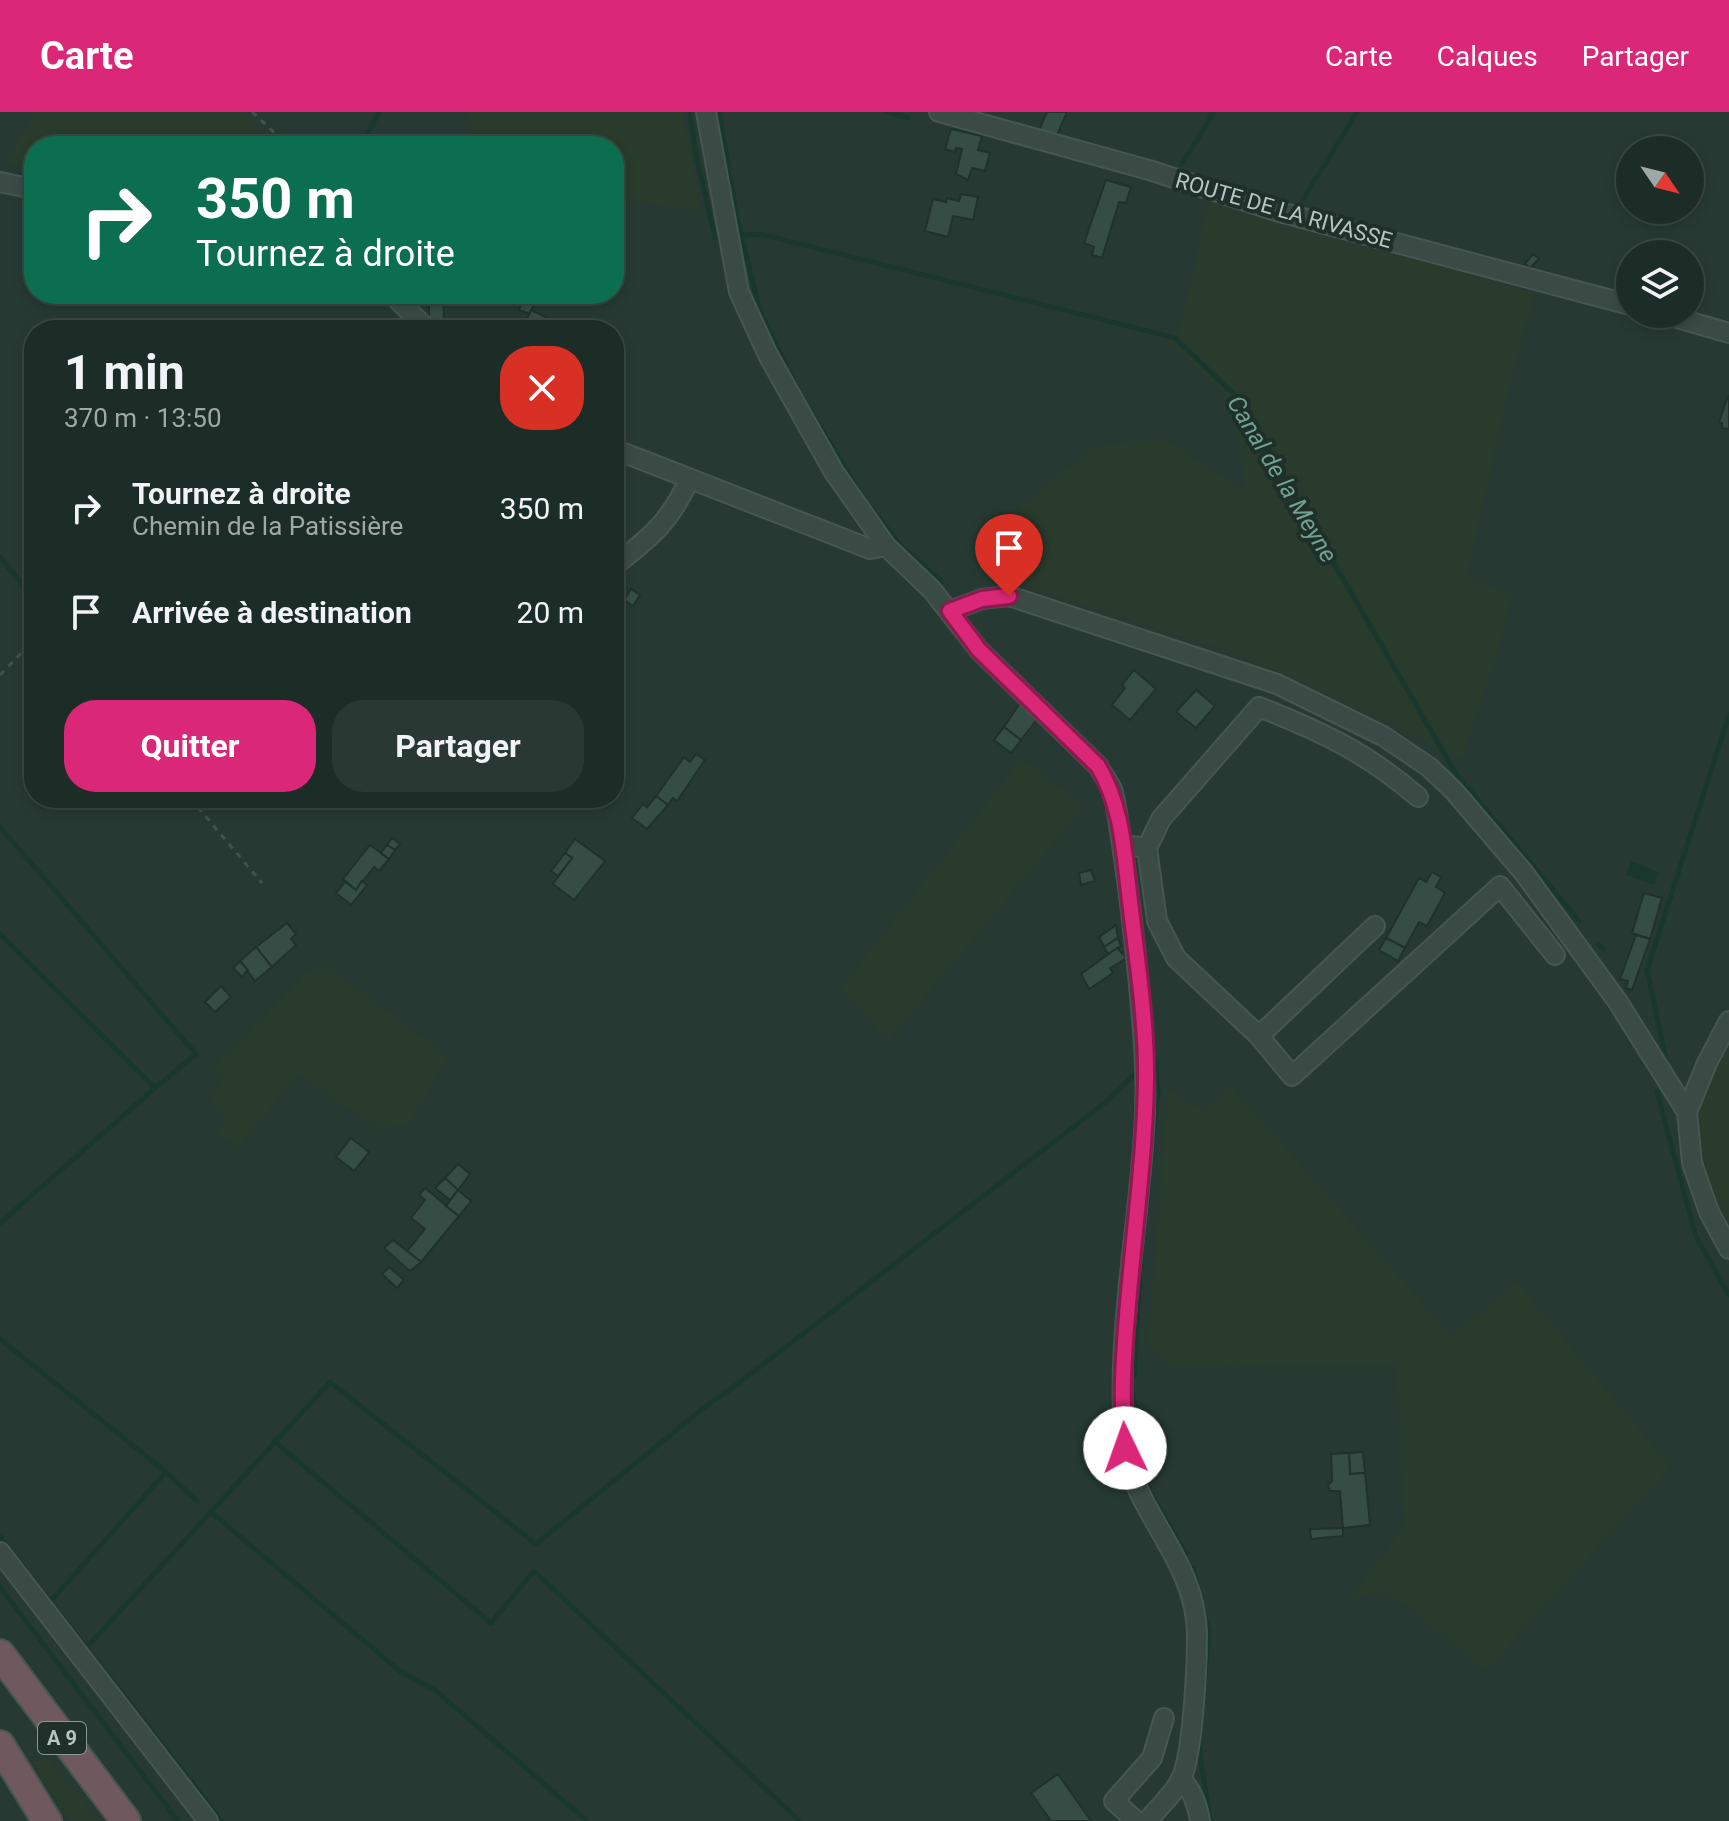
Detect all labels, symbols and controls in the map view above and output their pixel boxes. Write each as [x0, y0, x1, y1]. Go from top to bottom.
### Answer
text: Carte [40, 34, 133, 78]
text: Carte [1325, 40, 1393, 73]
text: Calques [1437, 40, 1538, 73]
text: Partager [1582, 40, 1689, 73]
north arrow [1616, 136, 1704, 224]
map controls [1616, 136, 1704, 328]
text: 350 m [196, 166, 355, 232]
icon: right [64, 168, 168, 272]
street label: ROUTE DE LA RIVASSE [1173, 168, 1395, 253]
text: Tournez à droite [196, 233, 455, 275]
button: layers [1616, 240, 1704, 328]
text: 1 min [64, 344, 185, 401]
button: close [500, 346, 584, 430]
water label: Canal de la Meyne [1221, 391, 1343, 567]
text: 370 m · 13:50 [64, 403, 222, 433]
text: Tournez à droite [132, 476, 351, 511]
icon: right [64, 486, 108, 530]
text: 350 m [500, 491, 584, 526]
text: Chemin de la Patissière [132, 511, 403, 541]
pin [975, 514, 1043, 596]
icon: arrive [987, 526, 1031, 570]
icon: arrive [64, 590, 108, 634]
text: Arrivée à destination [132, 595, 412, 630]
text: 20 m [517, 595, 584, 630]
button: Quitter [64, 700, 316, 792]
button: Partager [332, 700, 584, 792]
position arrow [1083, 1406, 1167, 1490]
road number: A 9 [38, 1722, 86, 1754]

